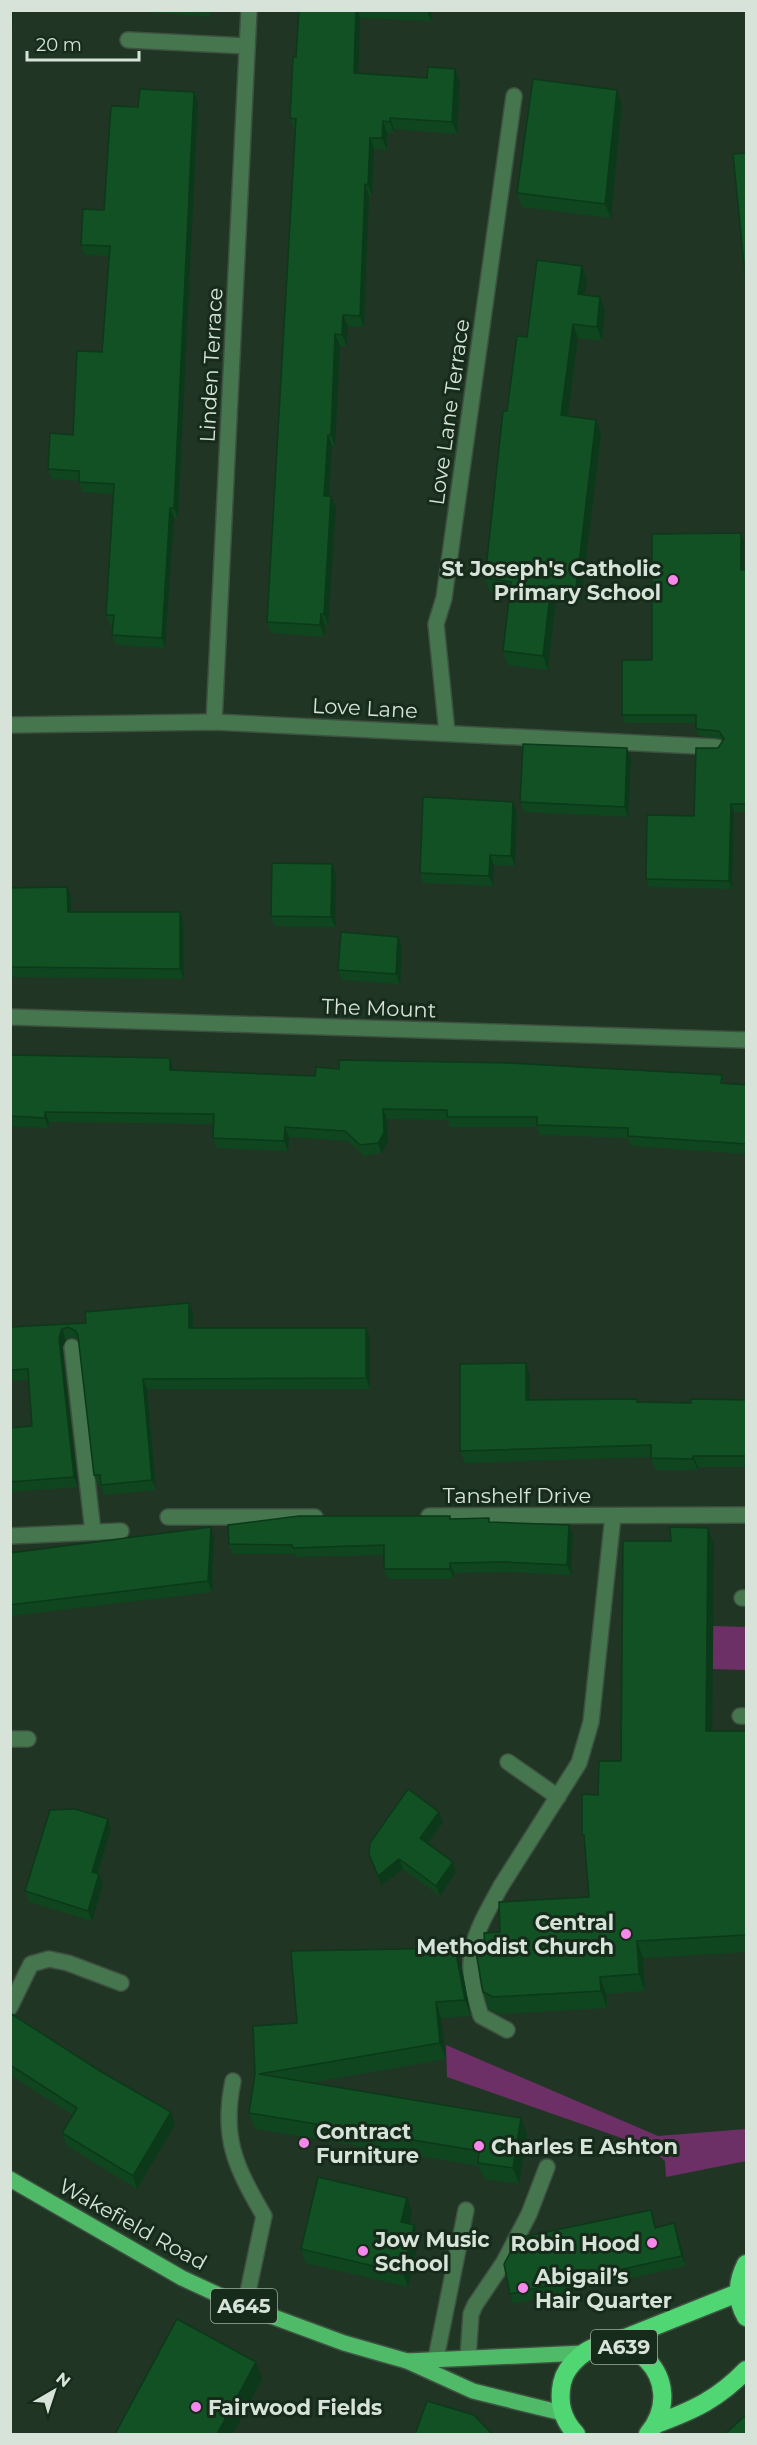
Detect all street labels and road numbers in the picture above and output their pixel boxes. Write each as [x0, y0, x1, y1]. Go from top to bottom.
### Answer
street label: Linden Terrace [194, 287, 228, 443]
street label: Love Lane Terrace [424, 317, 474, 507]
street label: Love Lane [311, 693, 419, 723]
street label: The Mount [321, 994, 437, 1022]
street label: Tanshelf Drive [443, 1483, 591, 1508]
street label: Wakefield Road [55, 2173, 211, 2275]
road number: A645 [211, 2289, 277, 2323]
road number: A639 [591, 2330, 657, 2364]

